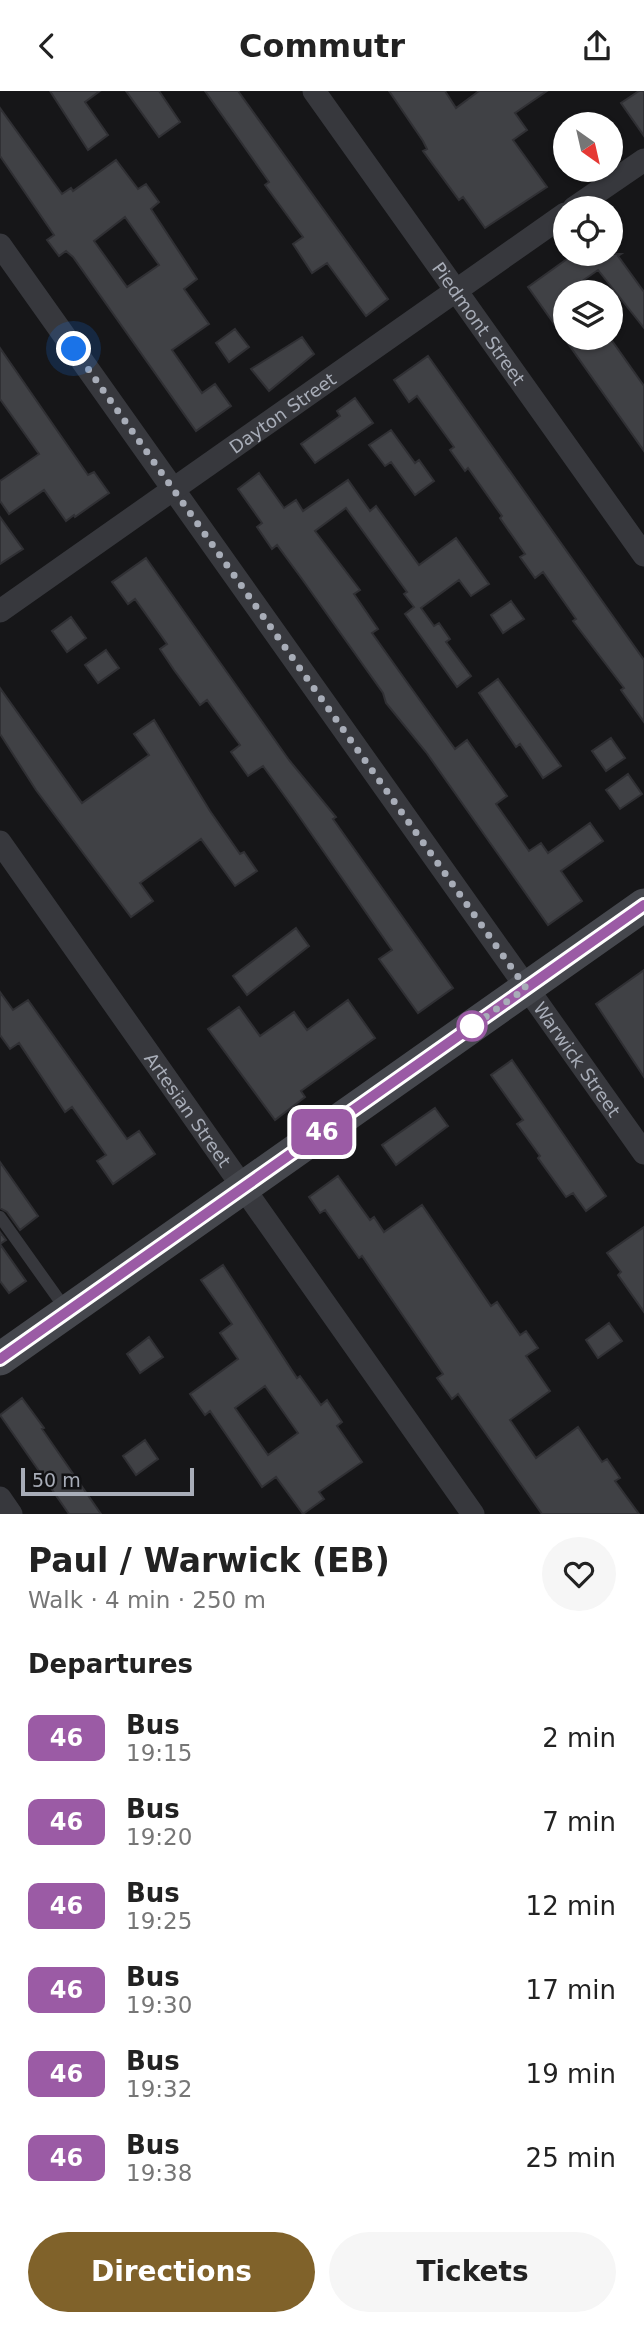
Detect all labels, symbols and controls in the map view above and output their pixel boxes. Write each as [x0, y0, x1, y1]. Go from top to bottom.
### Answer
icon: back [28, 27, 66, 65]
text: Commutr [239, 27, 405, 65]
icon: share [578, 27, 616, 65]
north arrow [553, 112, 623, 182]
map controls [553, 112, 623, 350]
button: locate [553, 196, 623, 266]
street label: Piedmont Street [428, 258, 530, 389]
button: layers [553, 280, 623, 350]
your location [56, 331, 91, 366]
street label: Dayton Street [225, 368, 340, 457]
street label: Warwick Street [530, 998, 625, 1120]
unlabelled marker [457, 1011, 487, 1041]
street label: Artesian Street [141, 1048, 236, 1171]
line badge: 46 [290, 1109, 354, 1155]
text: 46 [305, 1118, 339, 1146]
scale bar [21, 1465, 194, 1497]
text: 50 m [32, 1469, 81, 1491]
button: heart [542, 1537, 616, 1611]
text: Paul / Warwick (EB) [28, 1541, 390, 1580]
text: Walk · 4 min · 250 m [28, 1587, 266, 1613]
text: Departures [28, 1649, 193, 1679]
text: Bus [126, 1710, 180, 1740]
text: 2 min [542, 1723, 616, 1753]
text: 46 [50, 1724, 83, 1752]
text: 19:15 [126, 1740, 192, 1766]
text: Bus [126, 1794, 180, 1824]
text: 7 min [542, 1807, 616, 1837]
text: 46 [50, 1808, 83, 1836]
text: 19:20 [126, 1824, 192, 1850]
text: Bus [126, 1878, 180, 1908]
text: 12 min [526, 1891, 616, 1921]
text: 46 [50, 1892, 83, 1920]
text: 19:25 [126, 1908, 192, 1934]
text: Bus [126, 1962, 180, 1992]
text: 17 min [526, 1975, 616, 2005]
text: 46 [50, 1976, 83, 2004]
text: 19:30 [126, 1992, 192, 2018]
text: Bus [126, 2046, 180, 2076]
text: 19 min [526, 2059, 616, 2089]
text: 46 [50, 2060, 83, 2088]
text: 19:32 [126, 2076, 192, 2102]
text: Bus [126, 2130, 180, 2160]
text: 25 min [526, 2143, 616, 2173]
text: 46 [50, 2144, 83, 2172]
text: 19:38 [126, 2160, 192, 2186]
button: Directions [28, 2232, 315, 2312]
button: Tickets [329, 2232, 616, 2312]

